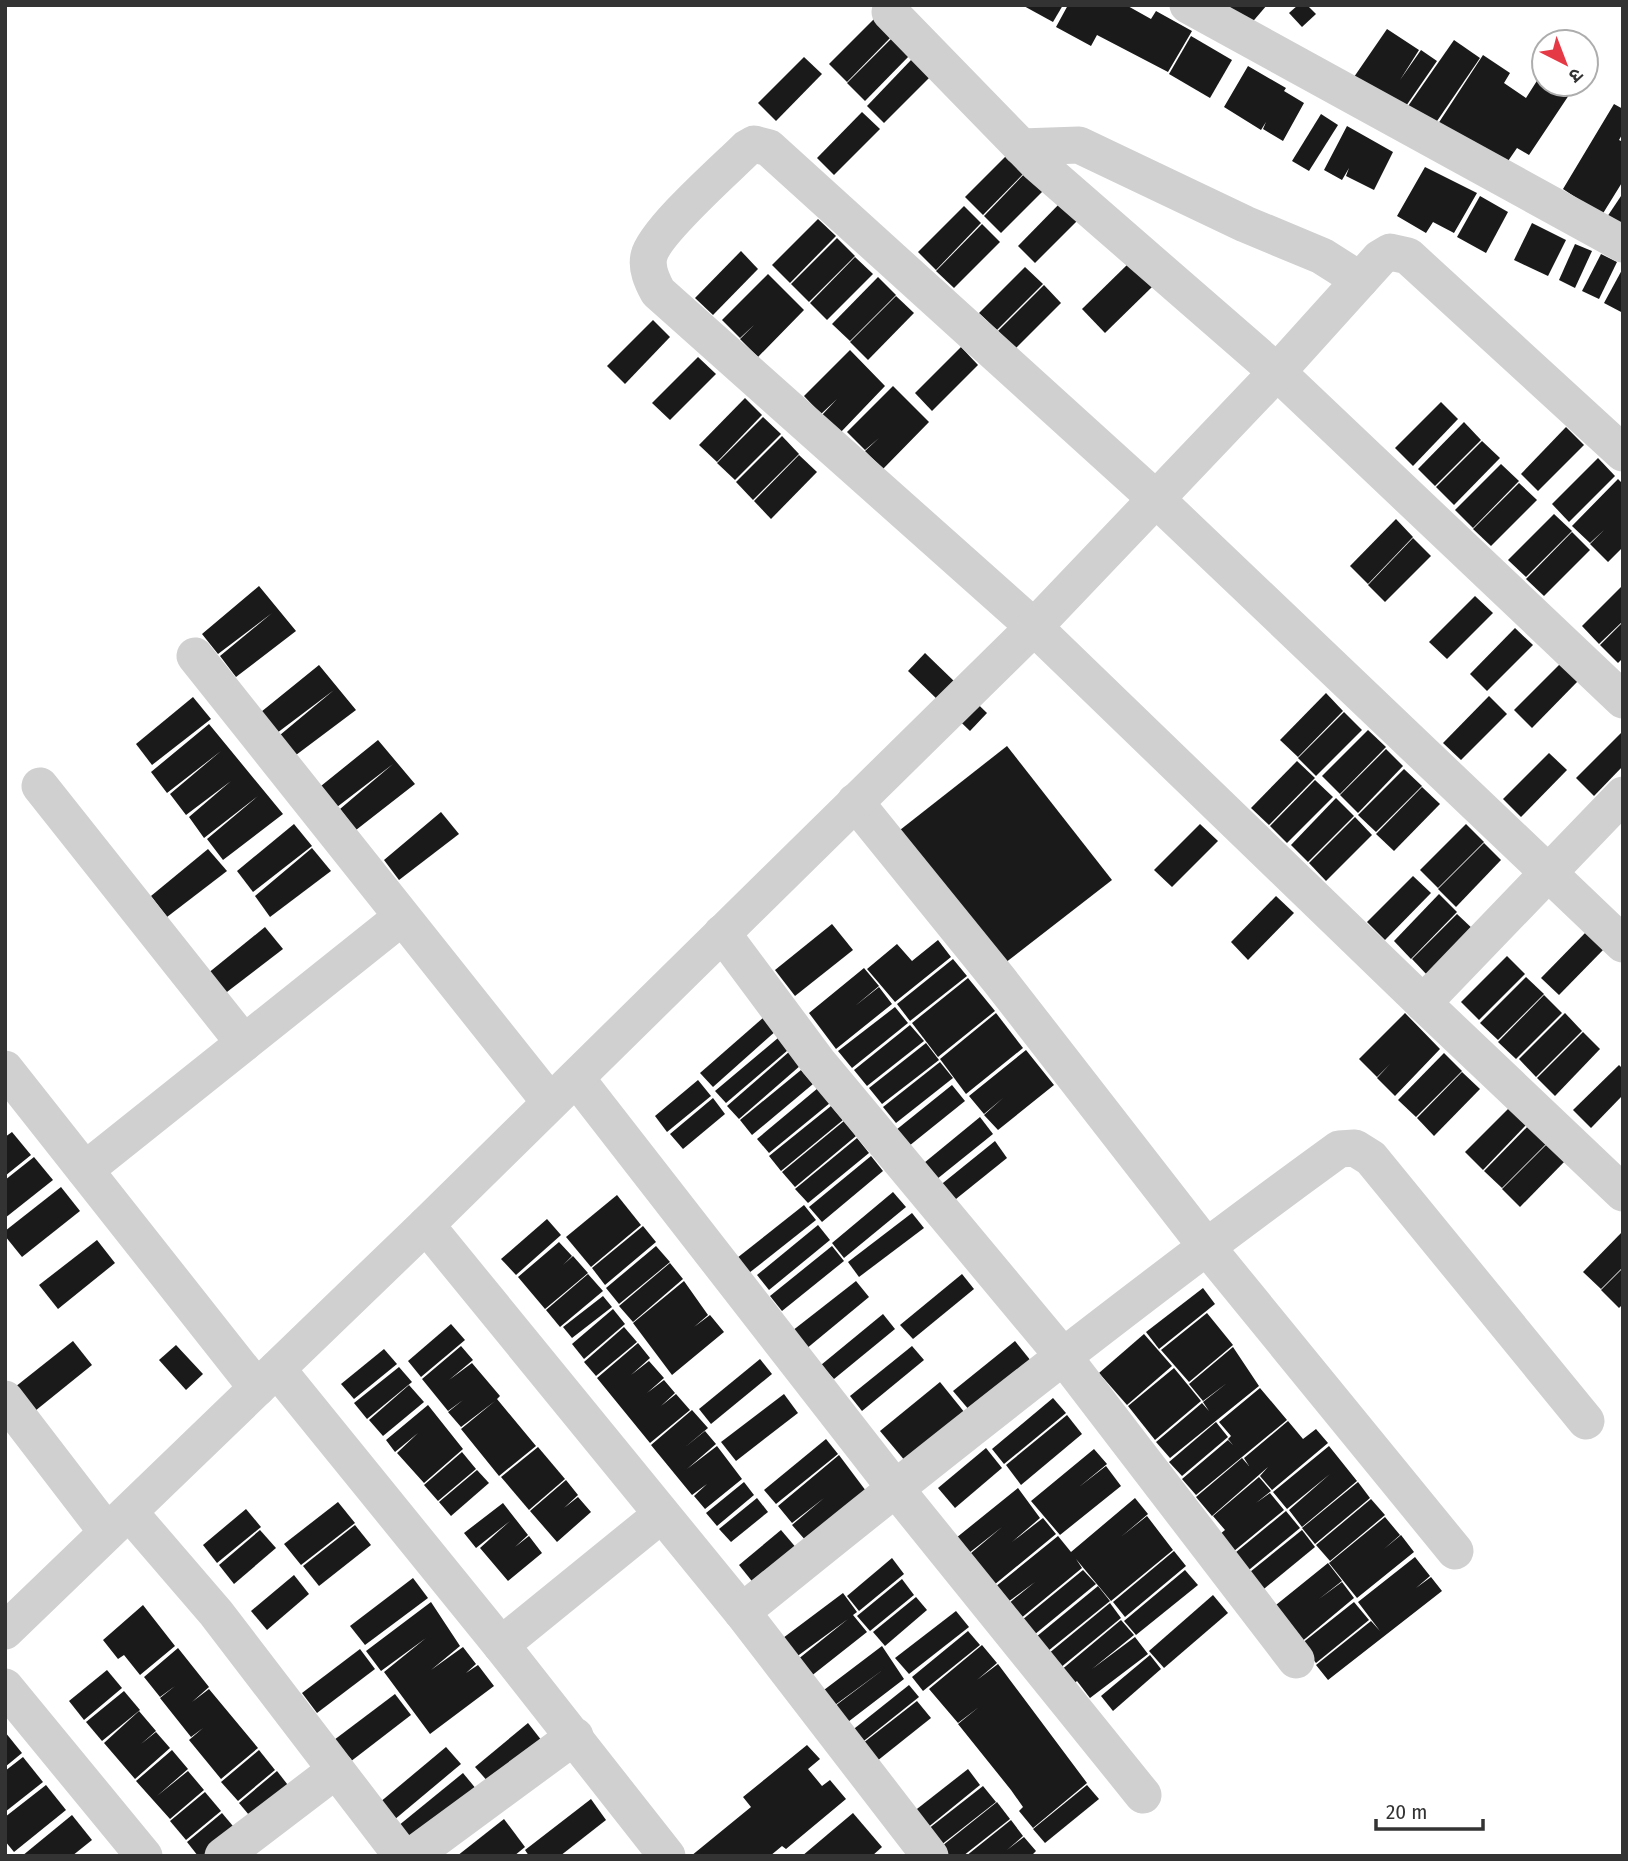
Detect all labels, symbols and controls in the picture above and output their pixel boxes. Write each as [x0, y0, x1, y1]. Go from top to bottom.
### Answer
north arrow [1530, 28, 1600, 98]
text: उ [1564, 63, 1588, 88]
scale bar [1376, 1787, 1483, 1831]
text: 20 m [1386, 1799, 1427, 1825]

